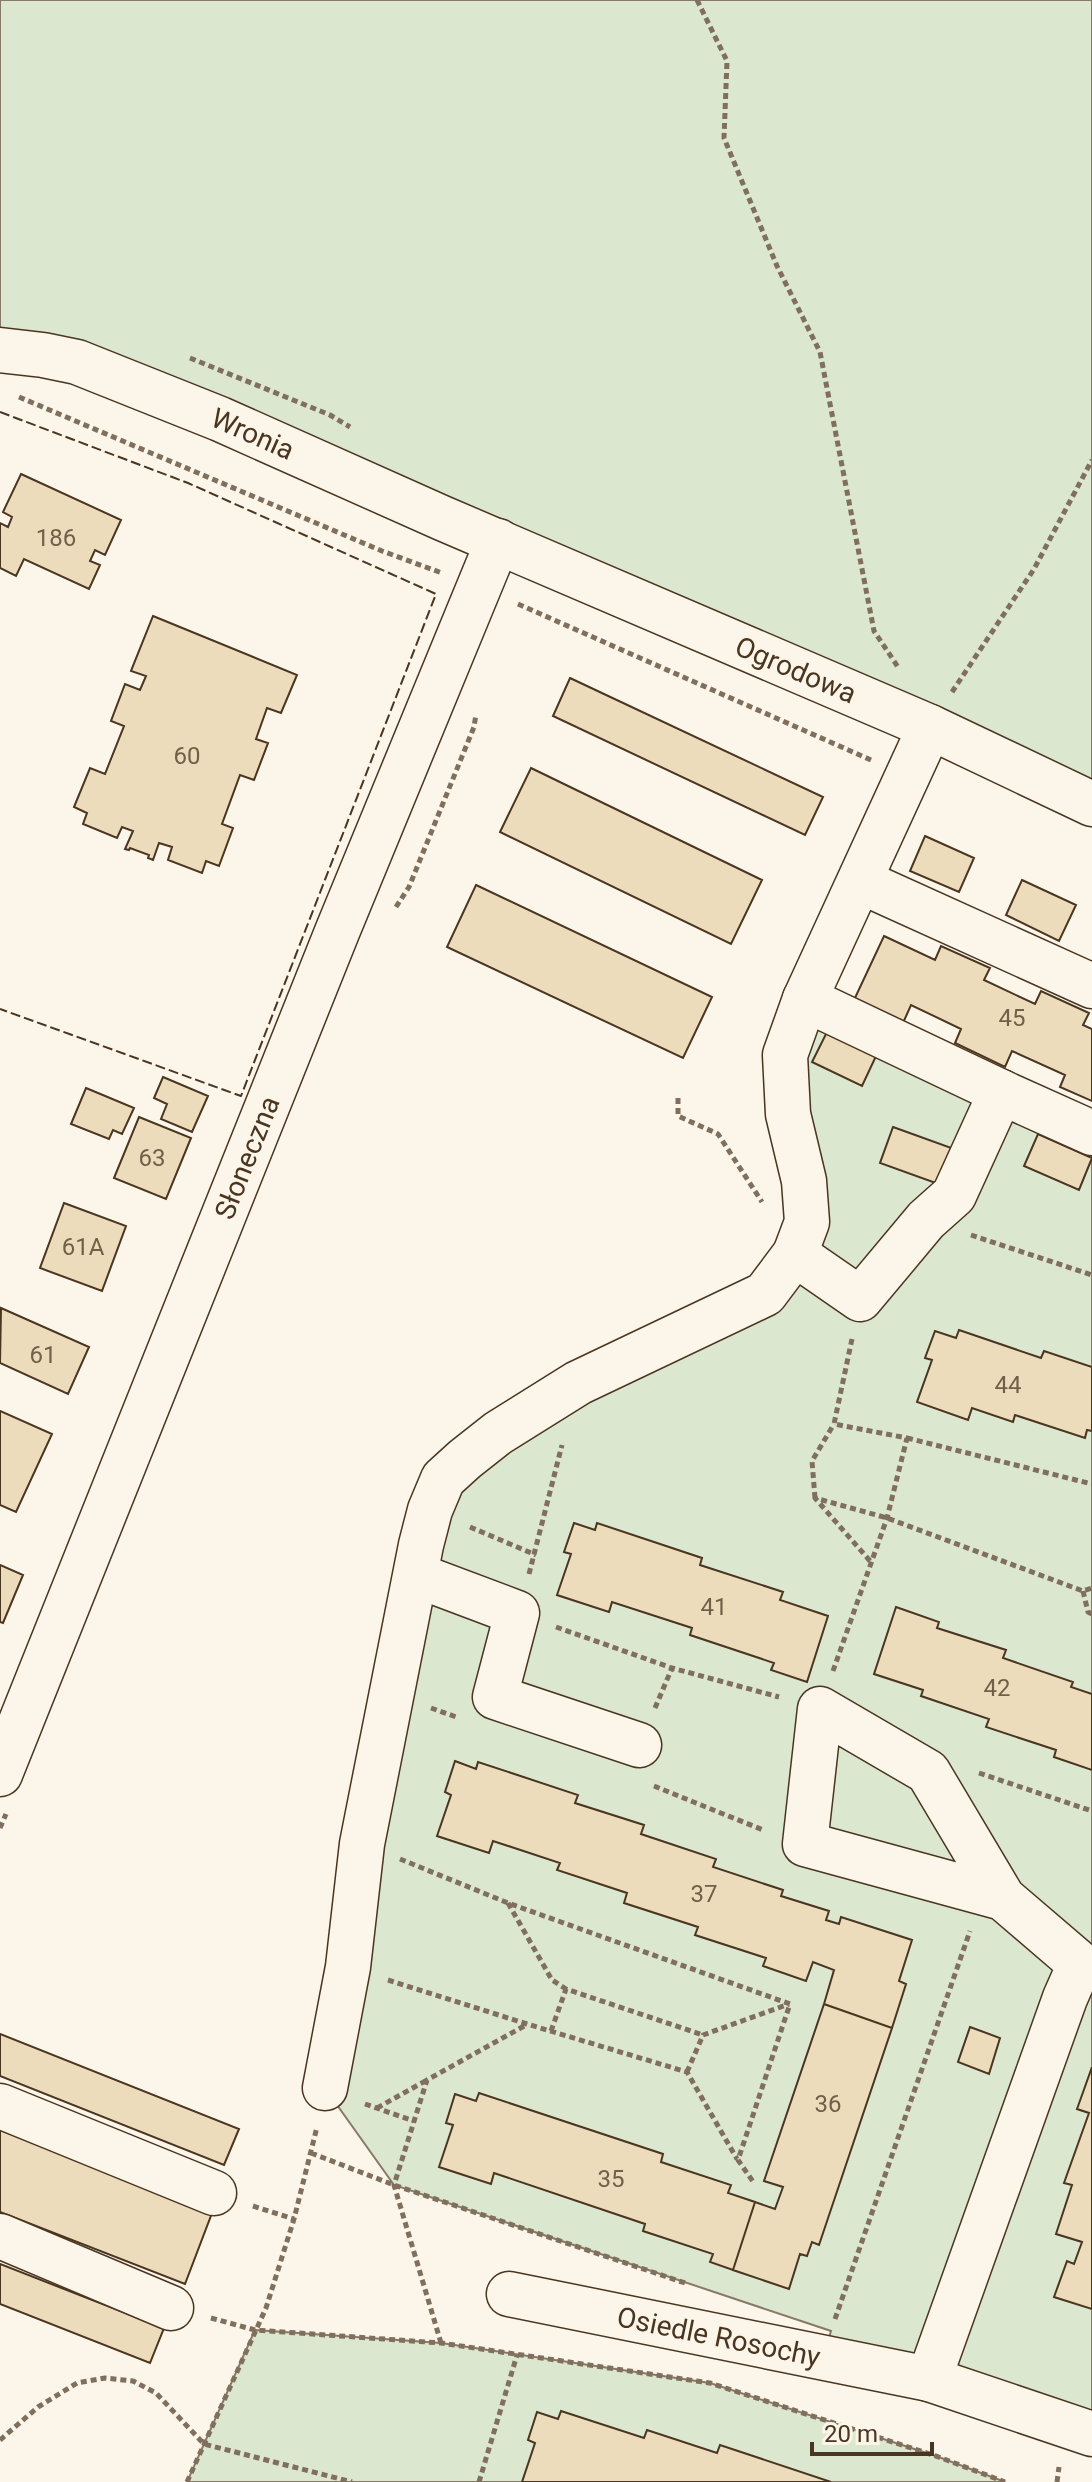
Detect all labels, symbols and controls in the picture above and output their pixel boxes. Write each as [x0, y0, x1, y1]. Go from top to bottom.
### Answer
street label: Wronia [206, 401, 299, 467]
house number: 186 [36, 524, 76, 552]
street label: Ogrodowa [730, 630, 861, 710]
house number: 60 [174, 742, 200, 770]
house number: 45 [999, 1004, 1025, 1032]
street label: Słoneczna [208, 1091, 287, 1224]
house number: 63 [139, 1144, 165, 1172]
house number: 61A [62, 1233, 105, 1261]
house number: 61 [30, 1341, 56, 1369]
house number: 44 [995, 1371, 1021, 1399]
house number: 41 [701, 1593, 727, 1621]
house number: 42 [984, 1674, 1010, 1702]
house number: 37 [691, 1880, 717, 1908]
house number: 36 [815, 2090, 841, 2118]
house number: 35 [598, 2165, 624, 2193]
street label: Osiedle Rosochy [614, 2300, 823, 2374]
scale bar [812, 2406, 932, 2456]
text: 20 m [824, 2420, 878, 2448]

